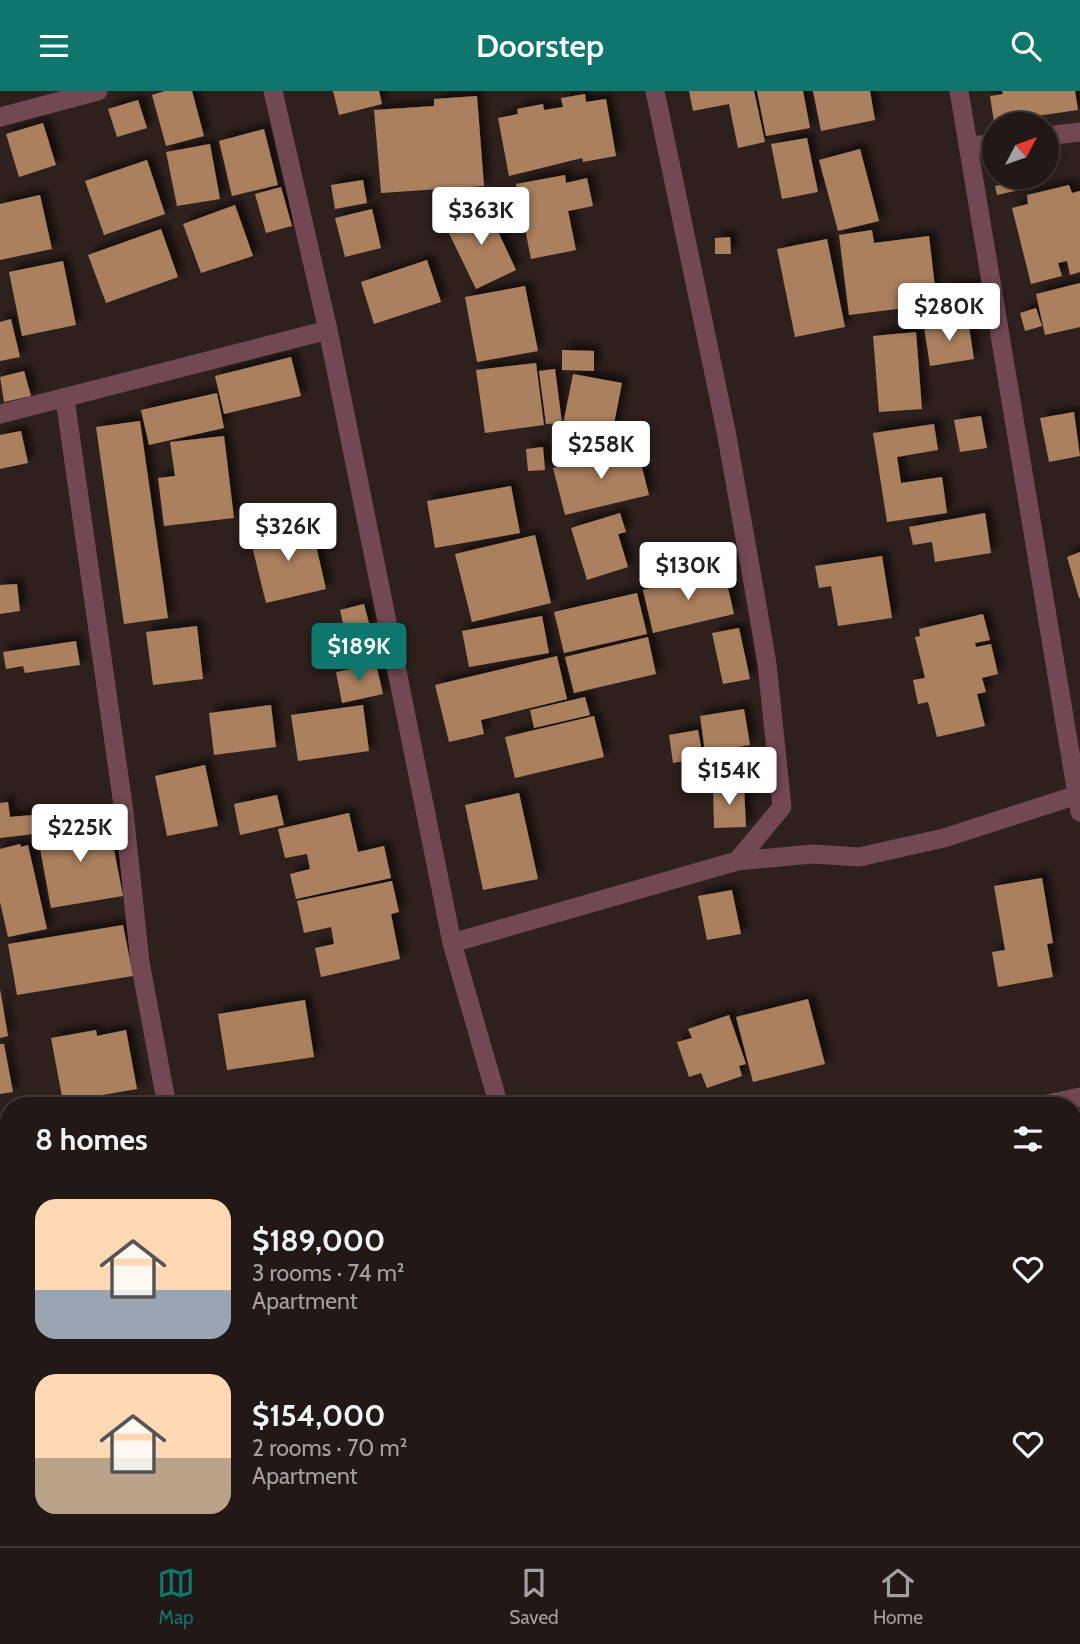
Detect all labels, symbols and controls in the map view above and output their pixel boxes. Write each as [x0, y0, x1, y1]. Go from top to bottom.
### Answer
text: Doorstep [476, 26, 604, 65]
icon: menu [35, 27, 73, 65]
icon: search [1007, 27, 1045, 65]
north arrow [982, 112, 1059, 189]
map controls [982, 112, 1059, 189]
pin: $363K [432, 187, 530, 247]
text: $363K [448, 196, 514, 224]
pin: $280K [900, 283, 998, 343]
text: $280K [914, 292, 984, 320]
pin: $258K [552, 421, 650, 481]
text: $258K [568, 430, 634, 458]
pin: $326K [239, 503, 337, 563]
text: $326K [255, 512, 321, 540]
pin: $130K [639, 543, 737, 602]
text: $130K [656, 551, 720, 579]
pin: $189K [310, 623, 408, 683]
text: $189K [327, 632, 391, 660]
pin: $154K [680, 747, 778, 807]
text: $154K [698, 756, 760, 784]
pin: $225K [31, 805, 129, 864]
text: $225K [48, 813, 112, 841]
icon: filters [1009, 1120, 1047, 1158]
text: 8 homes [35, 1121, 148, 1158]
text: $189,000 [252, 1222, 385, 1259]
icon: home [91, 1227, 175, 1311]
icon: heart [1009, 1250, 1047, 1288]
text: 3 rooms · 74 m² [252, 1259, 404, 1287]
text: Apartment [252, 1287, 357, 1315]
text: $154,000 [252, 1397, 385, 1434]
icon: home [91, 1402, 175, 1486]
icon: heart [1009, 1425, 1047, 1463]
text: 2 rooms · 70 m² [252, 1434, 407, 1462]
text: Apartment [252, 1462, 357, 1490]
tab: Map [157, 1564, 195, 1629]
tab: Saved [509, 1564, 559, 1629]
tab: Home [873, 1564, 923, 1629]

